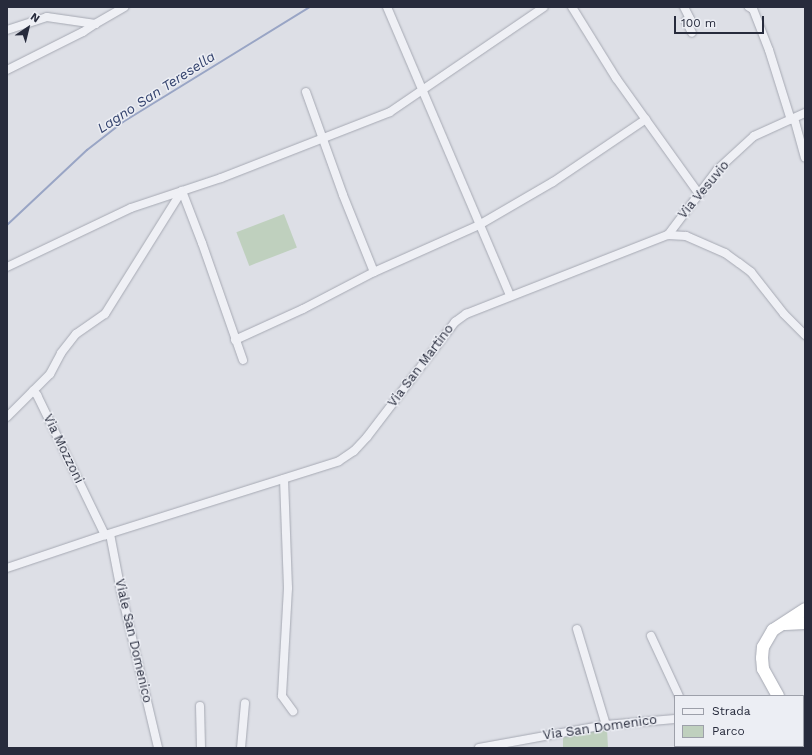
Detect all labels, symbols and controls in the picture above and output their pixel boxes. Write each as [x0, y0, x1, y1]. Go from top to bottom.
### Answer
north arrow [8, 8, 48, 48]
scale bar [676, 8, 766, 34]
text: N [28, 10, 42, 25]
text: 100 m [681, 16, 716, 30]
water label: Lagno San Teresella [94, 48, 218, 136]
street label: Via Vesuvio [675, 157, 733, 223]
street label: Via San Martino [385, 321, 457, 411]
street label: Via Mozzoni [39, 412, 87, 486]
street label: Viale San Domenico [111, 577, 155, 705]
legend [674, 695, 804, 747]
text: Strada [712, 704, 751, 718]
street label: Via San Domenico [542, 712, 658, 744]
text: Parco [712, 724, 745, 738]

